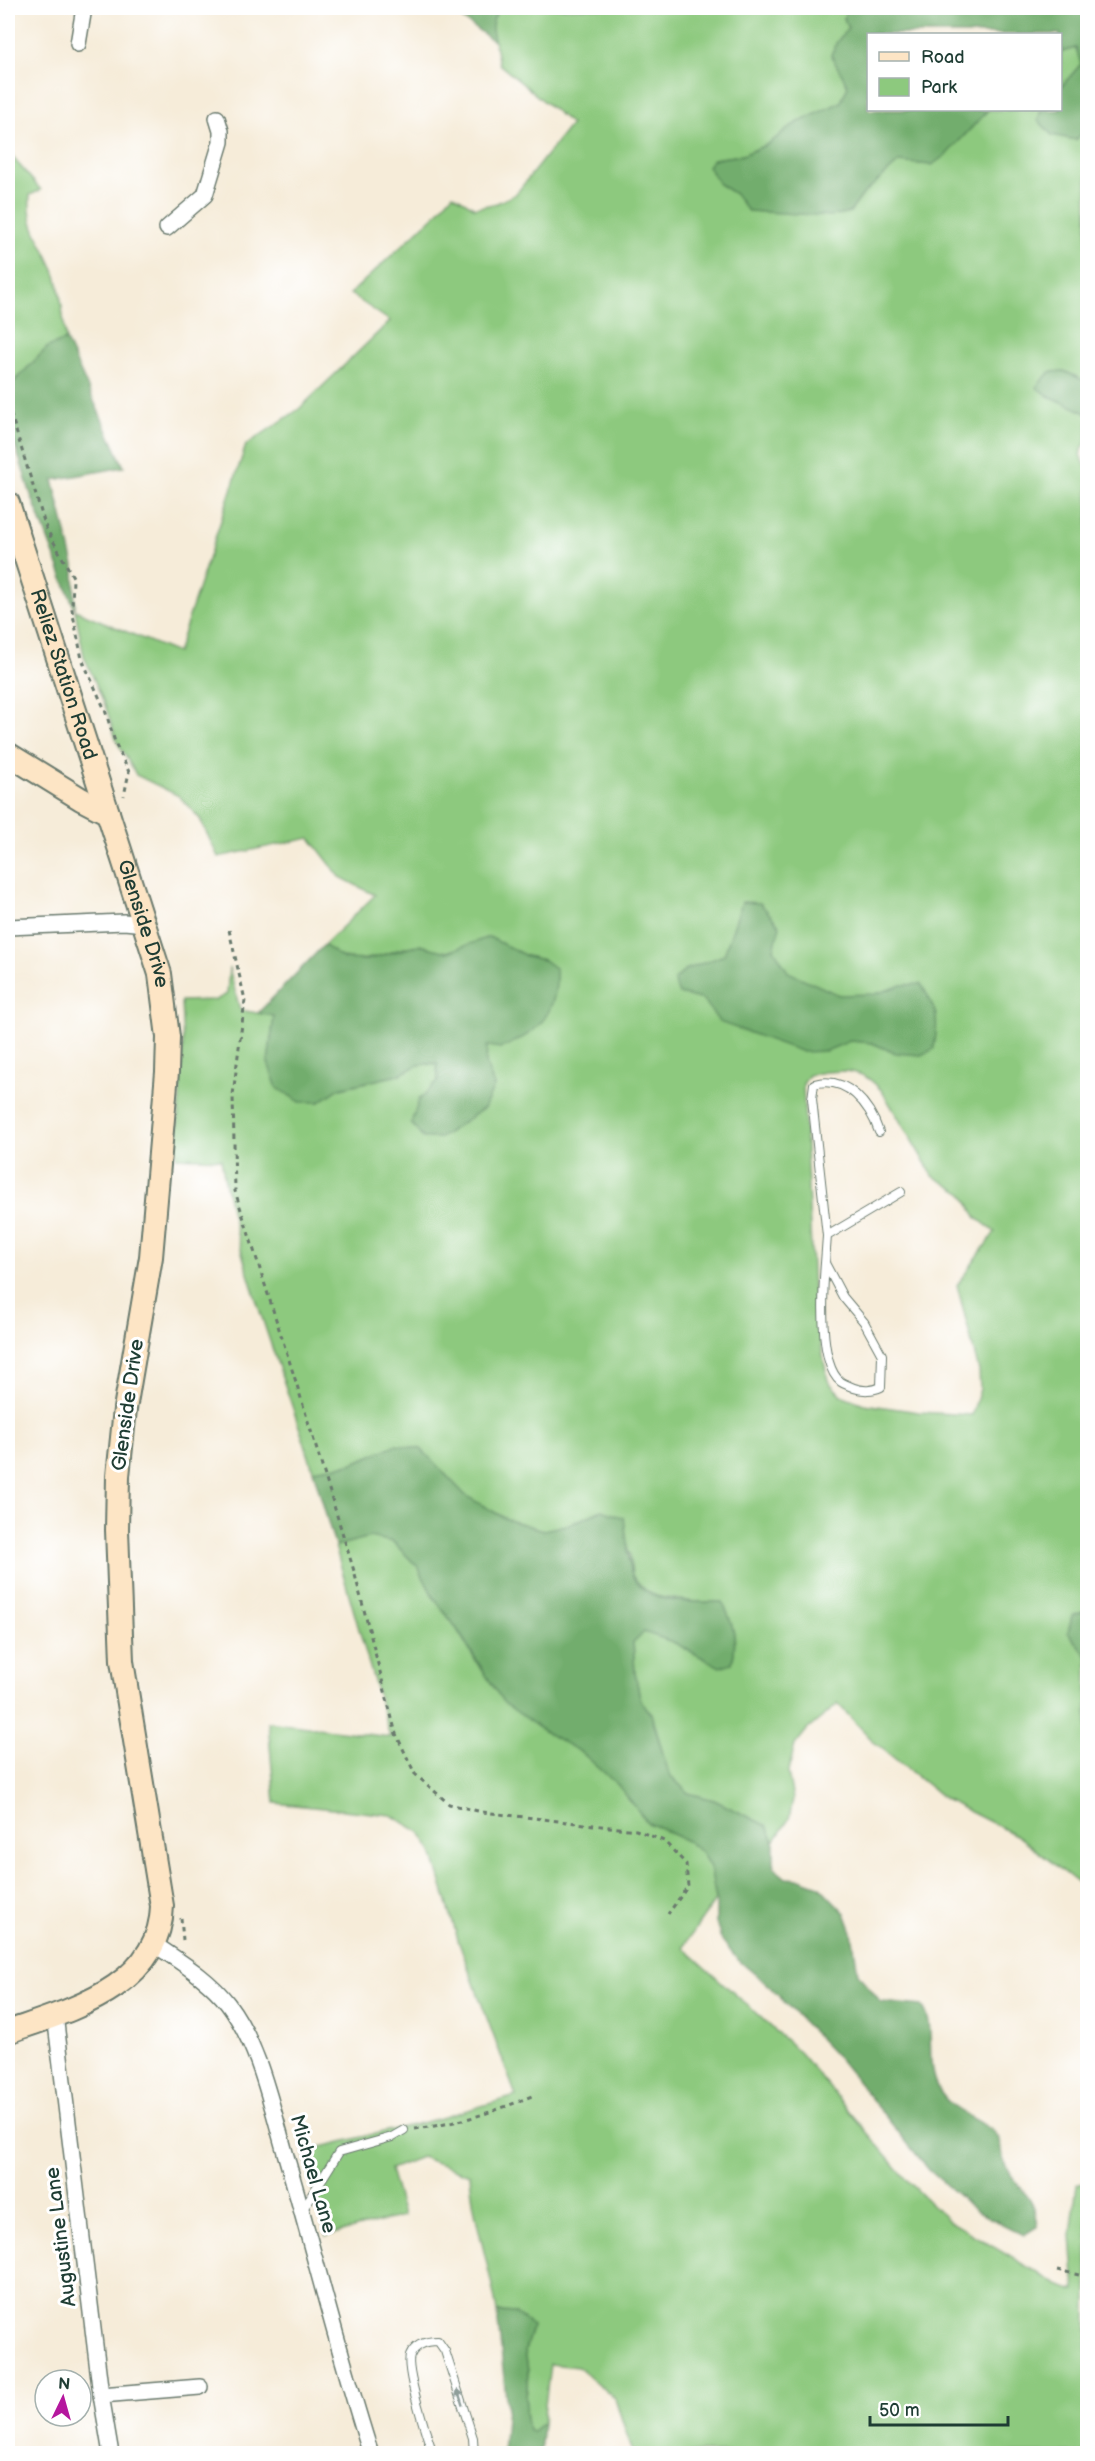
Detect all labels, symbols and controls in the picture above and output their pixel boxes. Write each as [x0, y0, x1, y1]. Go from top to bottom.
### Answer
legend [867, 33, 1062, 111]
text: Road [921, 47, 965, 68]
text: Park [921, 77, 957, 98]
street label: Reliez Station Road [25, 586, 102, 763]
street label: Glenside Drive [112, 857, 174, 989]
street label: Glenside Drive [107, 1337, 149, 1472]
street label: Michael Lane [285, 2112, 341, 2236]
street label: Augustine Lane [41, 2166, 81, 2308]
north arrow [33, 2368, 93, 2428]
text: N [57, 2375, 71, 2395]
one-way arrow [455, 2388, 464, 2406]
scale bar [870, 2389, 1008, 2427]
text: 50 m [879, 2400, 920, 2421]

